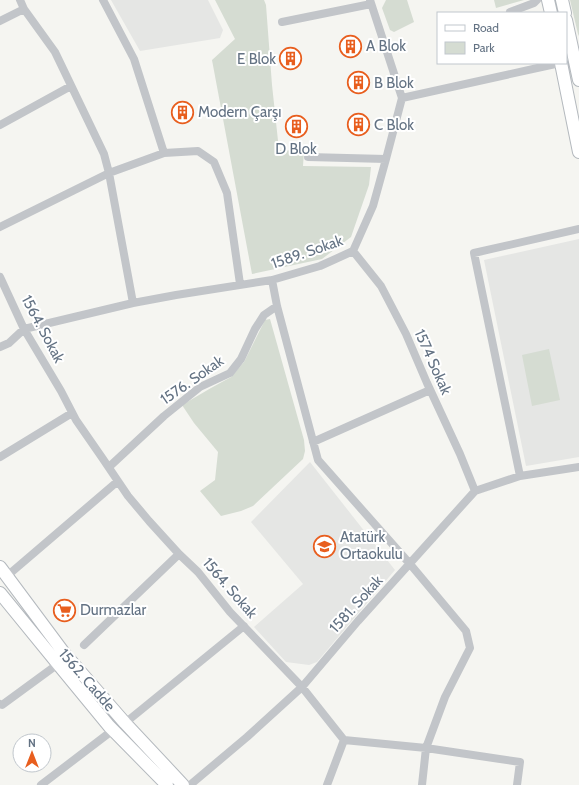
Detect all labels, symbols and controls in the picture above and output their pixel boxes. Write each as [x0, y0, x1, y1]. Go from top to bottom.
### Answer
legend [437, 12, 567, 64]
text: Road [473, 20, 499, 35]
building icon: A Blok [337, 33, 363, 59]
place label: A Blok [366, 37, 406, 55]
text: Park [473, 40, 495, 55]
building icon: E Blok [278, 46, 304, 72]
place label: E Blok [237, 50, 276, 68]
building icon: B Blok [346, 70, 372, 96]
place label: B Blok [374, 74, 414, 92]
building icon: Modern Çarşı [170, 99, 196, 125]
place label: Modern Çarşı [198, 103, 281, 121]
building icon: C Blok [345, 112, 371, 138]
building icon: D Blok [283, 113, 309, 139]
place label: C Blok [374, 116, 414, 134]
place label: D Blok [275, 140, 317, 158]
street label: 1589. Sokak [269, 231, 345, 273]
street label: 1564. Sokak [18, 292, 68, 366]
street label: 1574 Sokak [411, 327, 455, 398]
street label: 1576. Sokak [157, 352, 227, 408]
place label: Atatürk Ortaokulu [340, 528, 403, 563]
school or university icon: Atatürk Ortaokulu [311, 533, 337, 559]
street label: 1564. Sokak [199, 554, 261, 622]
street label: 1581. Sokak [326, 571, 387, 636]
supermarket icon: Durmazlar [52, 597, 78, 623]
place label: Durmazlar [80, 601, 147, 619]
street label: 1562. Cadde [55, 645, 119, 715]
north arrow [12, 733, 52, 773]
text: N [28, 736, 36, 750]

